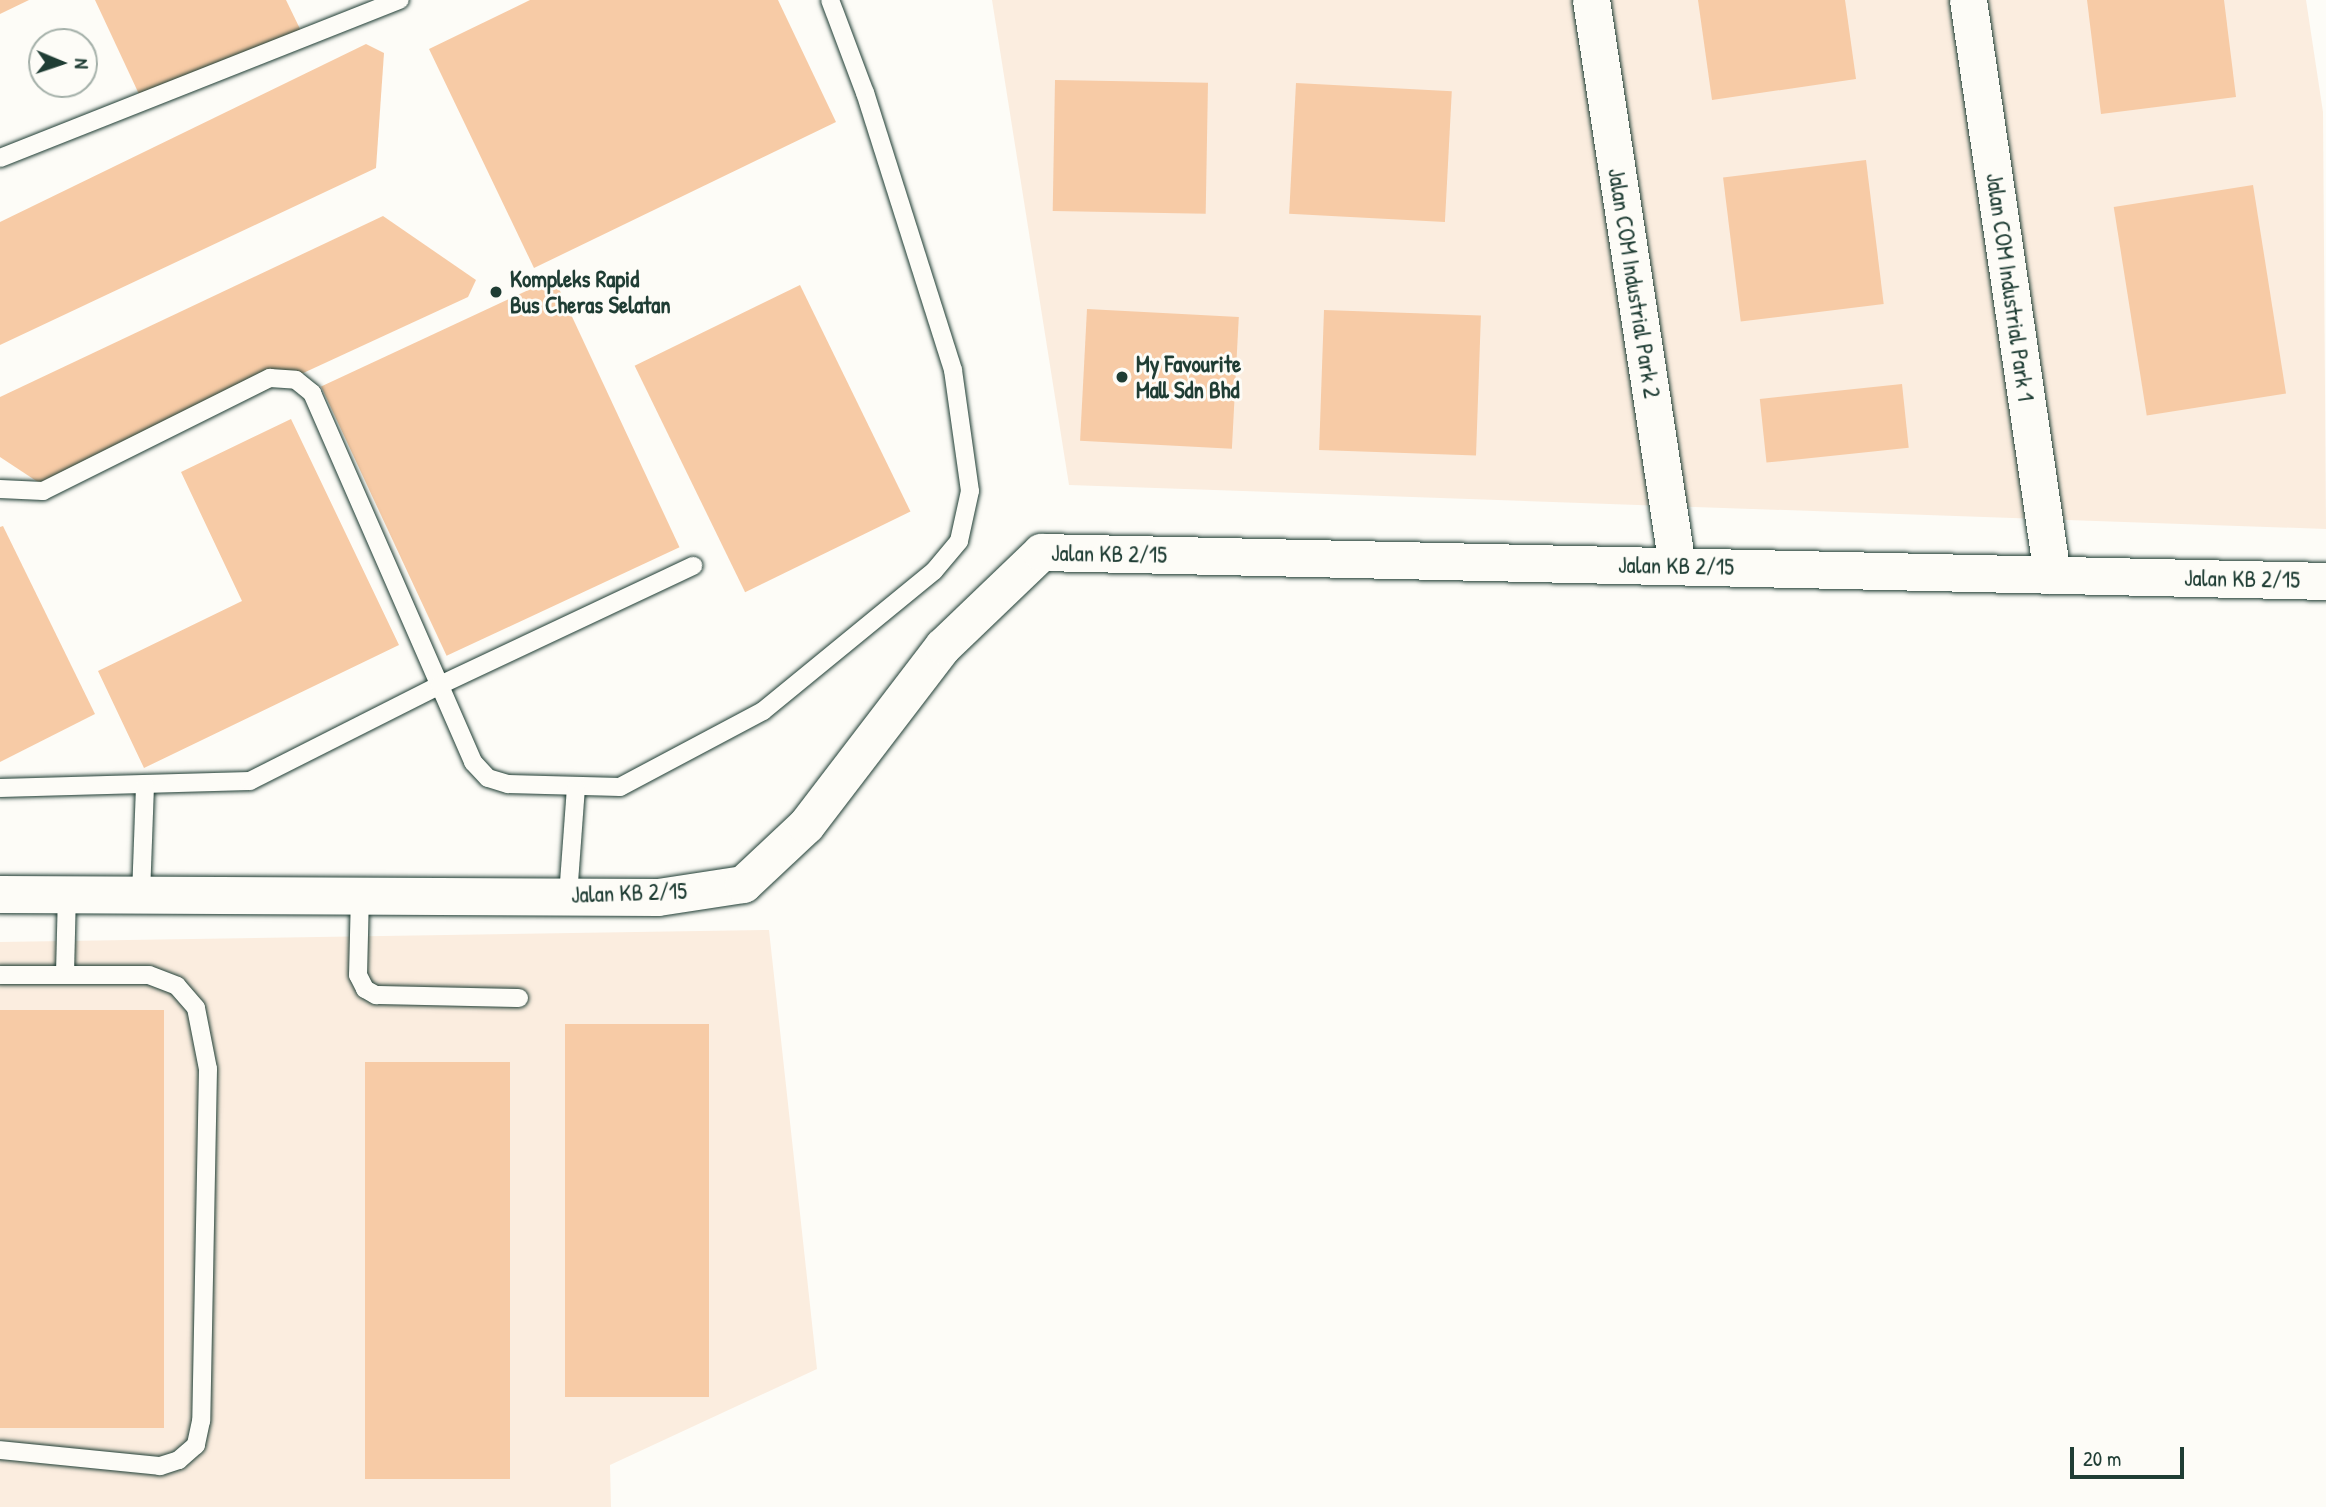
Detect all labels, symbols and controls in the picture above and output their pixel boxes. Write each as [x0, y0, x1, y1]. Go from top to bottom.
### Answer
north arrow [28, 28, 98, 98]
text: N [69, 58, 95, 69]
street label: Jalan COM Industrial Park 2 [1602, 166, 1666, 400]
street label: Jalan COM Industrial Park 1 [1980, 171, 2040, 403]
place label: Kompleks Rapid Bus Cheras Selatan [510, 265, 671, 319]
marker: Kompleks Rapid Bus Cheras Selatan [488, 284, 504, 300]
place label: My Favourite Mall Sdn Bhd [1136, 350, 1241, 404]
marker: My Favourite Mall Sdn Bhd [1114, 369, 1130, 385]
street label: Jalan KB 2/15 [1051, 539, 1167, 569]
street label: Jalan KB 2/15 [1618, 551, 1734, 581]
street label: Jalan KB 2/15 [2184, 564, 2300, 594]
street label: Jalan KB 2/15 [571, 877, 687, 909]
scale bar [2074, 1434, 2188, 1478]
text: 20 m [2083, 1444, 2121, 1473]

